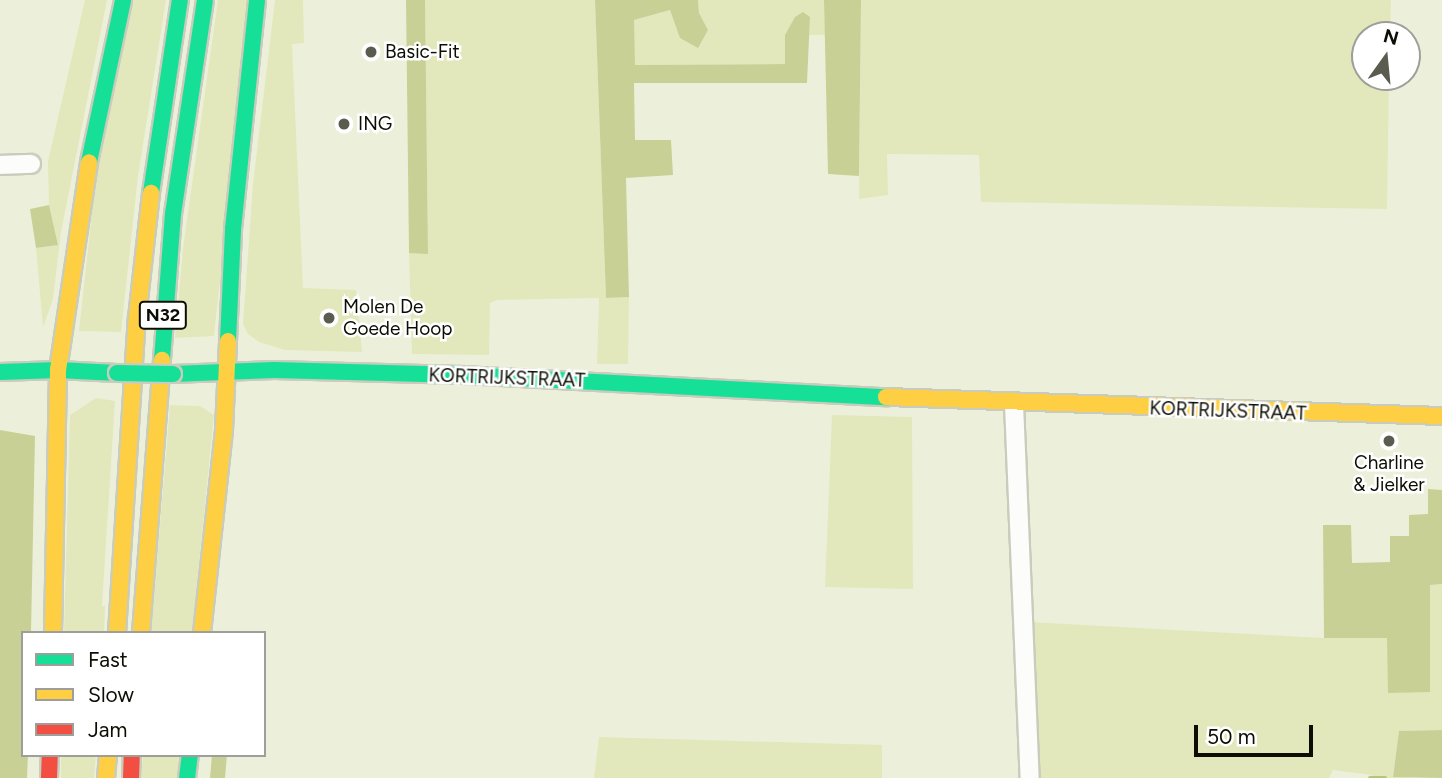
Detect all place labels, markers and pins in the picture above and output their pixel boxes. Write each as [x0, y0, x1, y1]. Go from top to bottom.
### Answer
place label: Basic-Fit [385, 41, 460, 63]
marker: Basic-Fit [363, 44, 379, 60]
place label: ING [358, 113, 392, 135]
marker: ING [336, 116, 352, 132]
place label: Molen De Goede Hoop [343, 296, 453, 340]
marker: Molen De Goede Hoop [321, 310, 337, 326]
marker: Charline & Jielker [1381, 433, 1397, 449]
place label: Charline & Jielker [1353, 452, 1425, 496]

